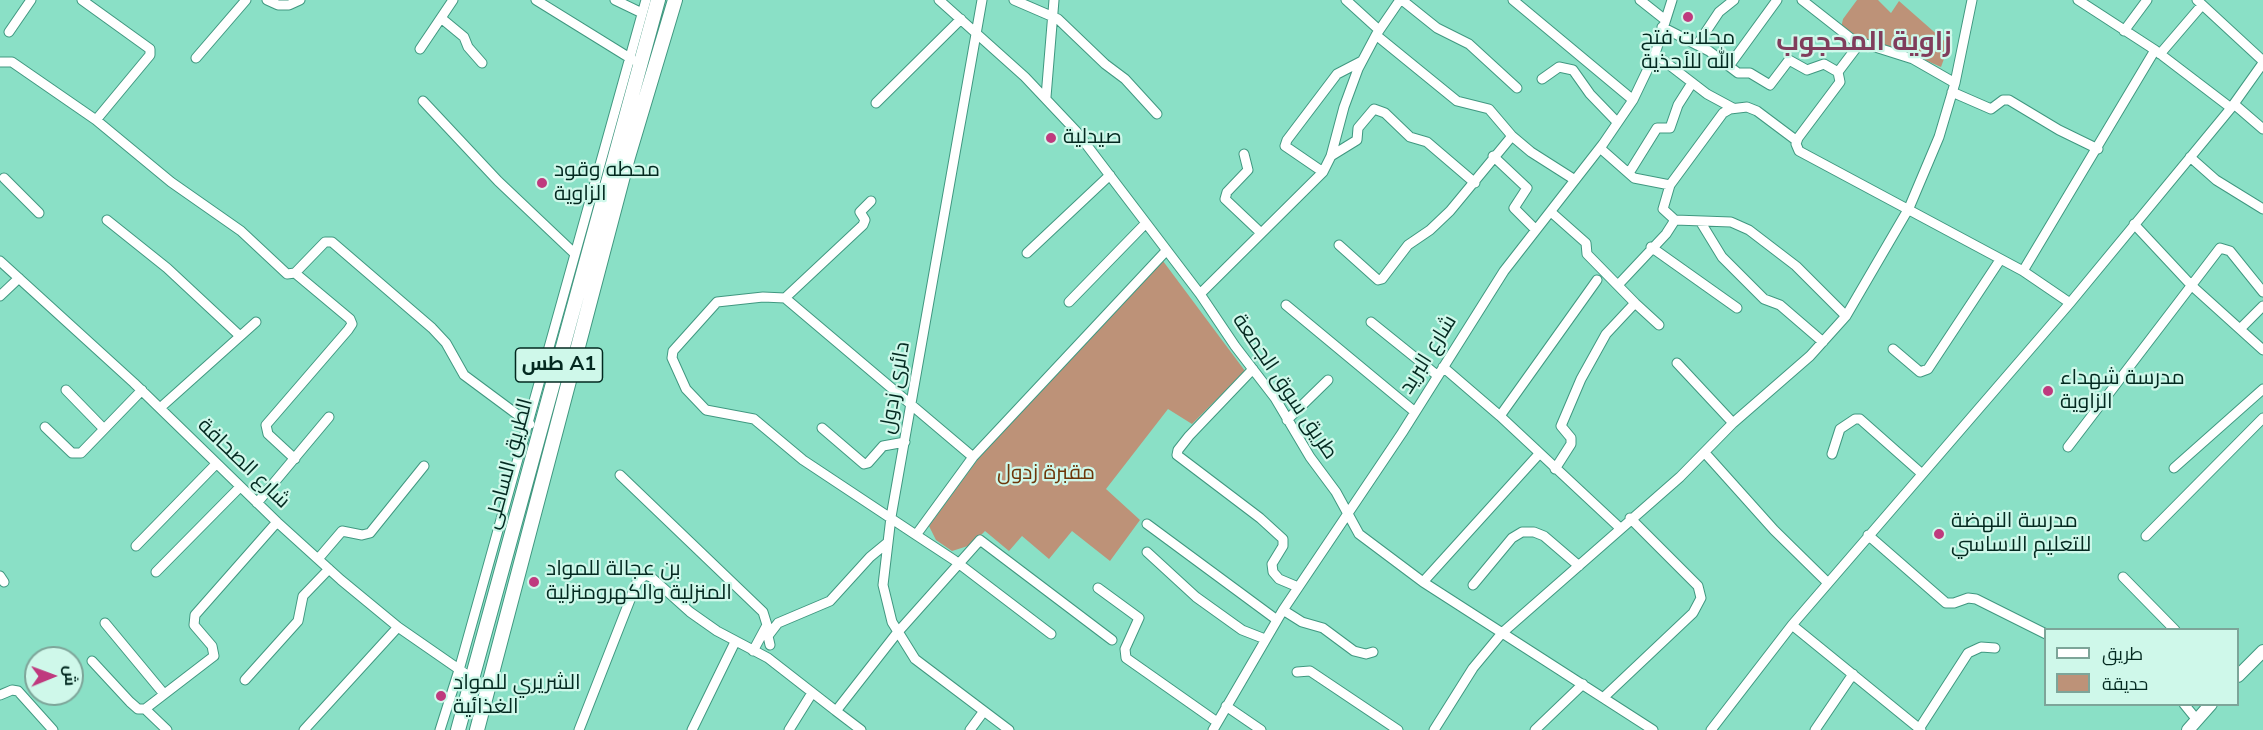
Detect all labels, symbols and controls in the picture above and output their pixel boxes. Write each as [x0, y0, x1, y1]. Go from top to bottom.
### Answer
marker: محلات فتح الله للأحذية [1681, 10, 1695, 24]
place label: محلات فتح الله للأحذية [1641, 26, 1735, 76]
district label: زاوية المحجوب [1776, 27, 1952, 59]
place label: صيدلية [1063, 125, 1122, 151]
marker: صيدلية [1044, 131, 1058, 145]
place label: محطه وقود الزاوية [554, 158, 660, 208]
marker: محطه وقود الزاوية [535, 176, 549, 190]
street label: طريق سوق الجمعة [1226, 309, 1342, 465]
street label: شارع البريد [1395, 311, 1463, 399]
street label: دائرى زدول [876, 340, 916, 436]
road number: طس A1 [516, 348, 602, 382]
place label: مدرسة شهداء الزاوية [2060, 366, 2185, 416]
marker: مدرسة شهداء الزاوية [2041, 384, 2055, 398]
street label: الطريق الساحلى [480, 396, 540, 532]
street label: شارع الصحافة [191, 414, 295, 514]
park label: مقبرة زدول [997, 461, 1095, 487]
place label: مدرسة النهضة للتعليم الاساسي [1951, 509, 2091, 559]
marker: مدرسة النهضة للتعليم الاساسي [1932, 527, 1946, 541]
place label: بن عجالة للمواد المنزلية والكهرومنزلية [546, 557, 732, 607]
marker: بن عجالة للمواد المنزلية والكهرومنزلية [527, 575, 541, 589]
legend [2044, 628, 2239, 706]
text: طريق [2102, 642, 2143, 666]
north arrow [24, 646, 84, 706]
text: ش [59, 665, 81, 686]
place label: الشريري للمواد الغذائية [453, 671, 581, 721]
text: حديقة [2102, 672, 2148, 696]
marker: الشريري للمواد الغذائية [434, 689, 448, 703]

